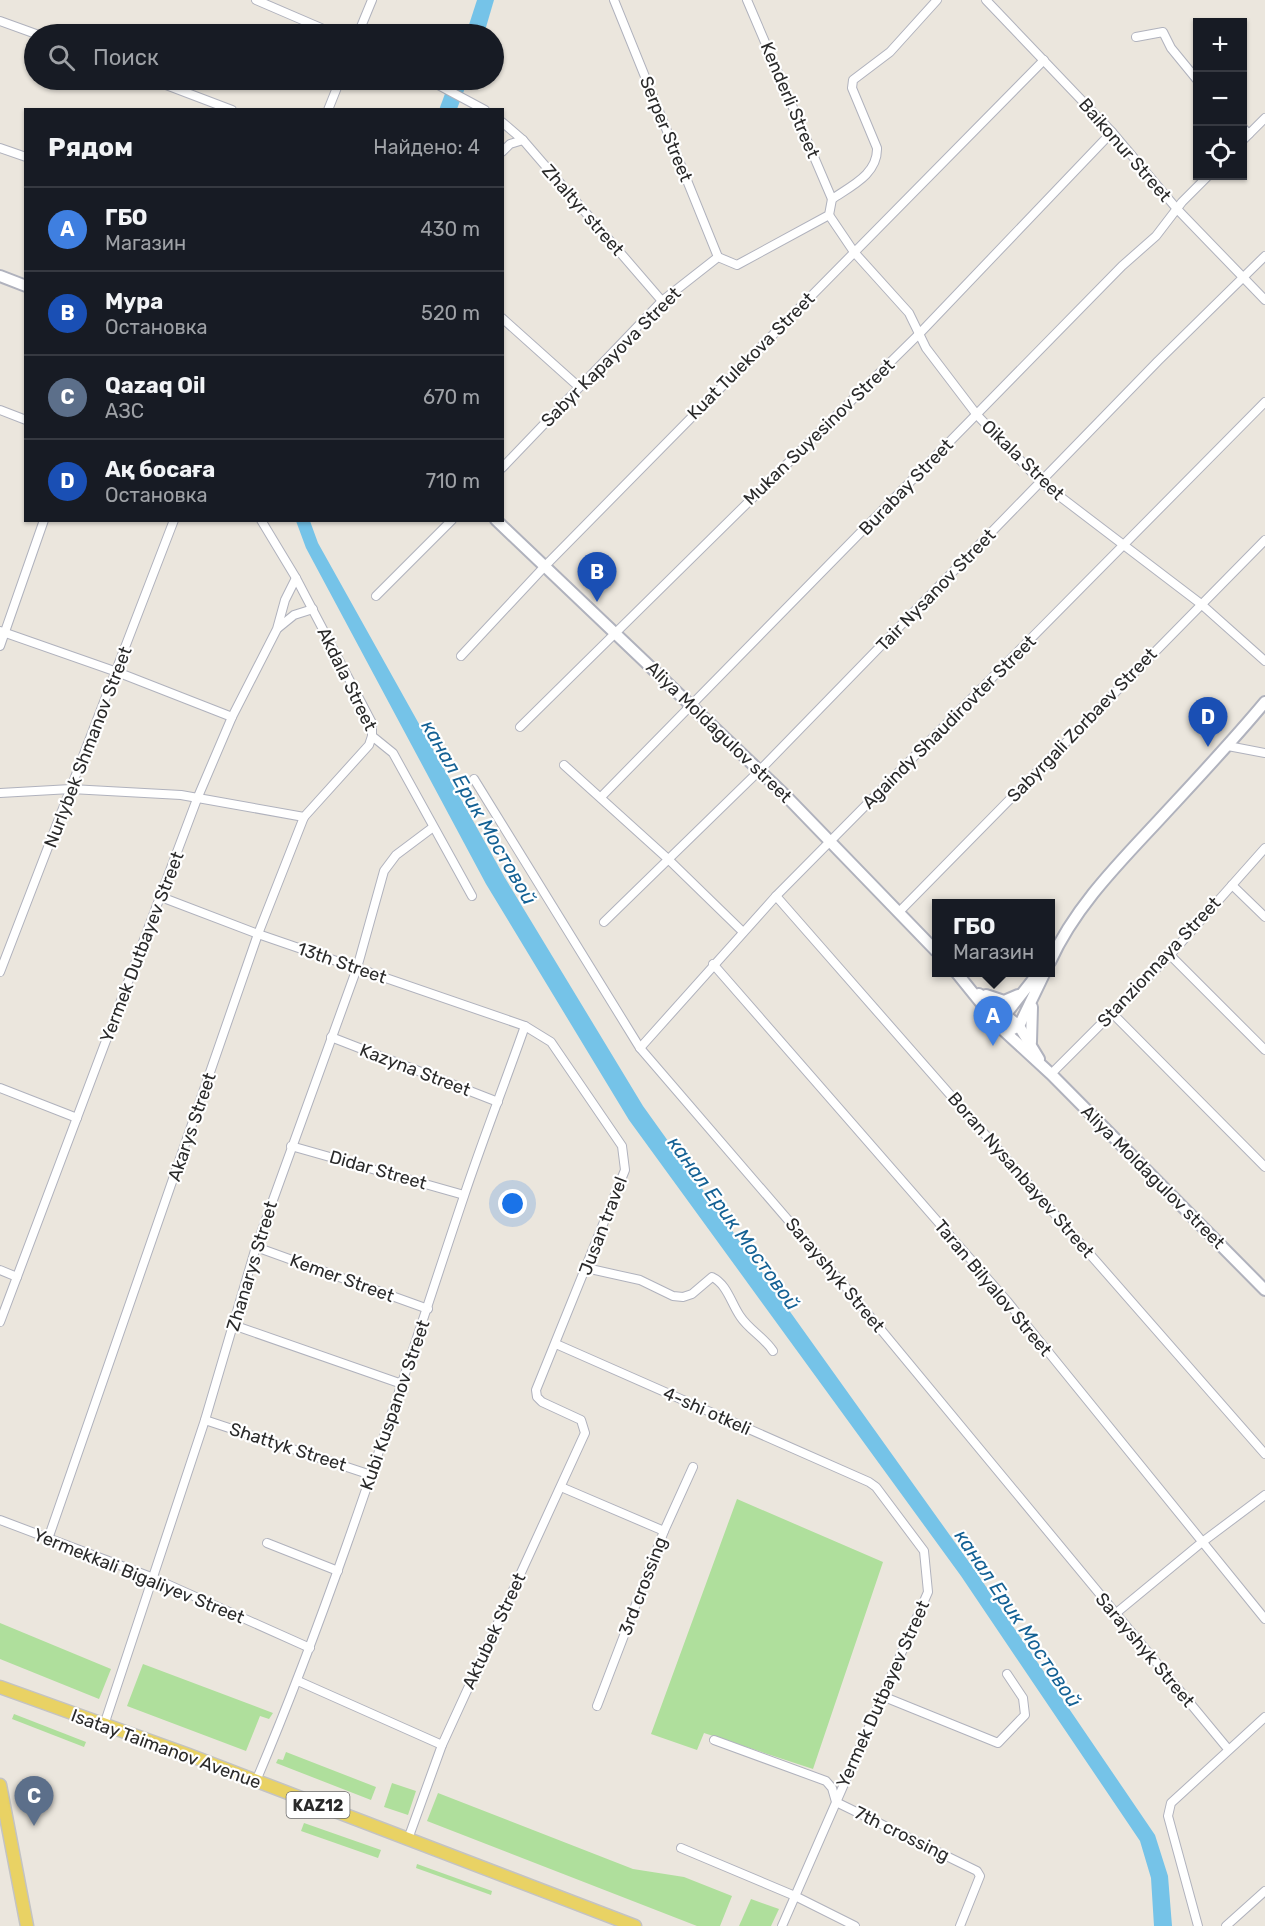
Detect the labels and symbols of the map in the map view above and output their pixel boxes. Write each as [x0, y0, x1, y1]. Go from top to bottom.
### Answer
street label: Kenderli Street [756, 39, 824, 161]
street label: Serper Street [635, 73, 697, 185]
street label: Baikonur Street [1074, 94, 1176, 206]
street label: Zhaltyr street [537, 160, 629, 260]
street label: Sabyr Kapayova Street [536, 282, 686, 432]
street label: Kuat Tulekova Street [683, 288, 819, 424]
street label: Mukan Suyesinov Street [739, 354, 899, 510]
street label: Oikala Street [977, 415, 1069, 505]
street label: Burabay Street [854, 434, 958, 540]
street label: Tair Nysanov Street [872, 524, 1000, 656]
pin: B [578, 552, 616, 602]
street label: Akdala Street [312, 624, 382, 734]
street label: Againdy Shaudirovter Street [857, 630, 1041, 814]
street label: Nurlybek Shmanov Street [39, 643, 137, 851]
street label: Sabyrgali Zorbaev Street [1003, 643, 1161, 807]
street label: Aliya Moldagulov street [641, 657, 797, 807]
pin: D [1188, 698, 1228, 747]
water label: канал Ерик Мостовой [416, 715, 542, 909]
street label: Yermek Dutbayev Street [95, 848, 189, 1046]
street label: Stanzionnaya Street [1093, 892, 1225, 1032]
street label: 13th Street [294, 937, 390, 989]
pin: A [974, 996, 1012, 1046]
street label: Kazyna Street [356, 1039, 474, 1101]
street label: Akarys Street [163, 1070, 221, 1184]
street label: Boran Nysanbayev Street [943, 1088, 1099, 1262]
street label: Aliya Moldagulov street [1077, 1101, 1229, 1253]
water label: канал Ерик Мостовой [663, 1131, 805, 1315]
street label: Didar Street [327, 1146, 429, 1194]
street label: Jusan travel [574, 1174, 632, 1278]
your location [498, 1189, 527, 1218]
street label: Zhanarys Street [222, 1198, 282, 1334]
street label: Sarayshyk Street [781, 1213, 889, 1337]
street label: Taran Bilyalov Street [930, 1215, 1056, 1361]
street label: Kemer Street [287, 1249, 397, 1307]
street label: Kubi Kuspanov Street [356, 1317, 434, 1493]
street label: 4-shi otkeli [660, 1382, 754, 1440]
street label: Shattyk Street [227, 1418, 349, 1476]
street label: Yermekkali Bigaliyev Street [30, 1524, 248, 1628]
water label: канал Ерик Мостовой [950, 1525, 1086, 1711]
street label: 3rd crossing [614, 1534, 672, 1638]
street label: Aktubek Street [457, 1569, 531, 1693]
street label: Sarayshyk Street [1091, 1588, 1199, 1712]
street label: Yermek Dutbayev Street [832, 1597, 934, 1791]
street label: Isatay Taimanov Avenue [68, 1704, 264, 1794]
pin: C [15, 1776, 54, 1826]
road number: KAZ12 [286, 1792, 350, 1818]
street label: 7th crossing [851, 1802, 953, 1866]

